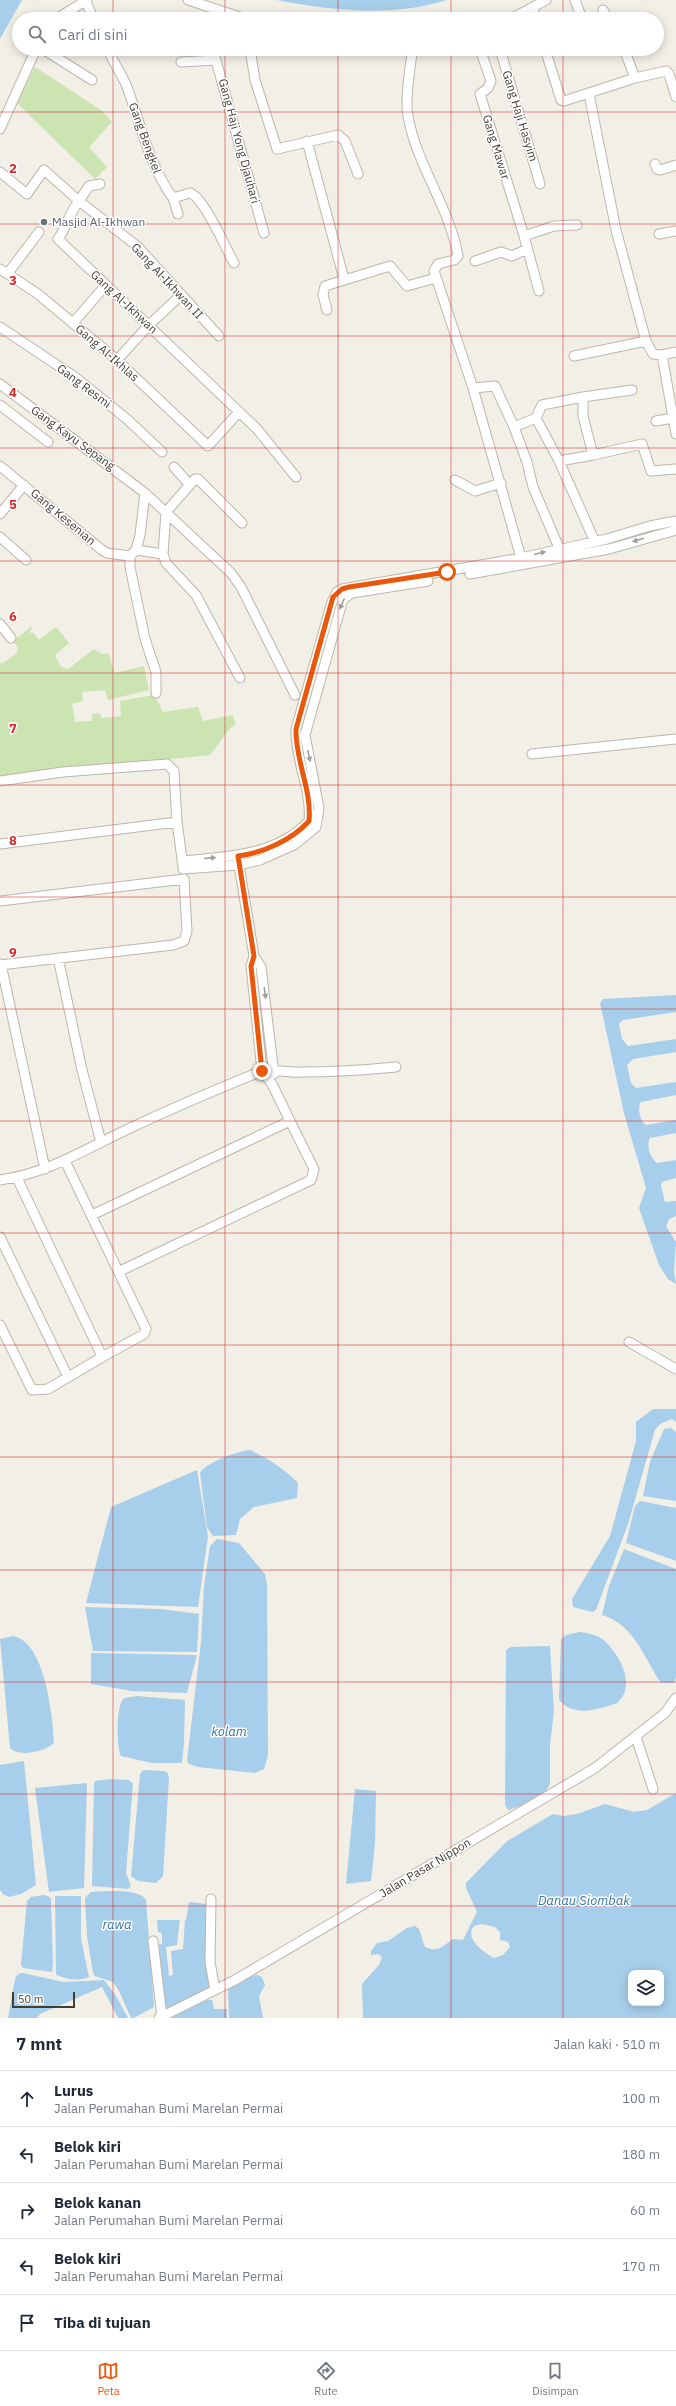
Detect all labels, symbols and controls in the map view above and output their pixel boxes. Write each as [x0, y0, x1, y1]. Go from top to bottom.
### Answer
search box [12, 12, 664, 56]
icon: search [26, 23, 48, 45]
text: Cari di sini [58, 25, 127, 44]
street label: Gang Haji Hasyim [499, 68, 541, 163]
street label: Gang Haji Yong Djauhari [216, 77, 263, 205]
street label: Gang Bengkel [126, 100, 165, 175]
street label: Gang Mawar [480, 113, 514, 182]
text: 2 [9, 160, 17, 177]
place label: Masjid Al-Ikhwan [52, 214, 145, 229]
marker: Masjid Al-Ikhwan [39, 217, 49, 227]
street label: Gang Al-Ikhwan II [128, 239, 207, 322]
street label: Gang Al-Ikhwan [88, 267, 161, 337]
text: 3 [9, 272, 17, 289]
street label: Gang Al-Ikhlas [72, 321, 142, 384]
street label: Gang Resmi [54, 360, 114, 411]
text: 4 [9, 384, 17, 401]
street label: Gang Kayu Sepang [28, 402, 119, 474]
street label: Gang Kesenian [28, 485, 99, 548]
text: 5 [9, 496, 17, 513]
one-way arrow [632, 537, 644, 543]
one-way arrow [534, 550, 546, 556]
route start [438, 563, 456, 581]
one-way arrow [339, 598, 345, 610]
text: 6 [9, 608, 17, 625]
text: 7 [9, 720, 17, 737]
one-way arrow [306, 750, 312, 762]
text: 8 [9, 832, 17, 849]
one-way arrow [204, 855, 216, 862]
text: 9 [9, 944, 17, 961]
one-way arrow [262, 987, 268, 999]
route end [253, 1062, 271, 1080]
water label: kolam [211, 1723, 247, 1740]
street label: Jalan Pasar Nippon [376, 1834, 473, 1901]
water label: Danau Siombak [538, 1892, 630, 1909]
water label: rawa [102, 1916, 132, 1933]
map controls [628, 1970, 664, 2006]
button: layers [628, 1970, 664, 2006]
scale bar [12, 1990, 75, 2009]
text: 50 m [18, 1992, 43, 2006]
text: 7 mnt [16, 2033, 62, 2055]
text: Jalan kaki · 510 m [553, 2036, 660, 2053]
text: Lurus [54, 2081, 93, 2100]
icon: ahead [16, 2088, 38, 2110]
text: 100 m [622, 2090, 660, 2107]
text: Jalan Perumahan Bumi Marelan Permai [54, 2100, 283, 2117]
text: Belok kiri [54, 2137, 121, 2156]
icon: left [16, 2144, 38, 2166]
text: 180 m [622, 2146, 660, 2163]
text: Jalan Perumahan Bumi Marelan Permai [54, 2156, 283, 2173]
text: Belok kanan [54, 2193, 141, 2212]
icon: right [16, 2200, 38, 2222]
text: 60 m [630, 2202, 660, 2219]
text: Jalan Perumahan Bumi Marelan Permai [54, 2212, 283, 2229]
text: Belok kiri [54, 2249, 121, 2268]
icon: left [16, 2256, 38, 2278]
text: 170 m [622, 2258, 660, 2275]
text: Jalan Perumahan Bumi Marelan Permai [54, 2268, 283, 2285]
icon: arrive [16, 2312, 38, 2334]
text: Tiba di tujuan [54, 2313, 151, 2332]
tab: Peta [97, 2360, 120, 2398]
tab: Rute [314, 2360, 338, 2398]
tab: Disimpan [532, 2360, 579, 2398]

